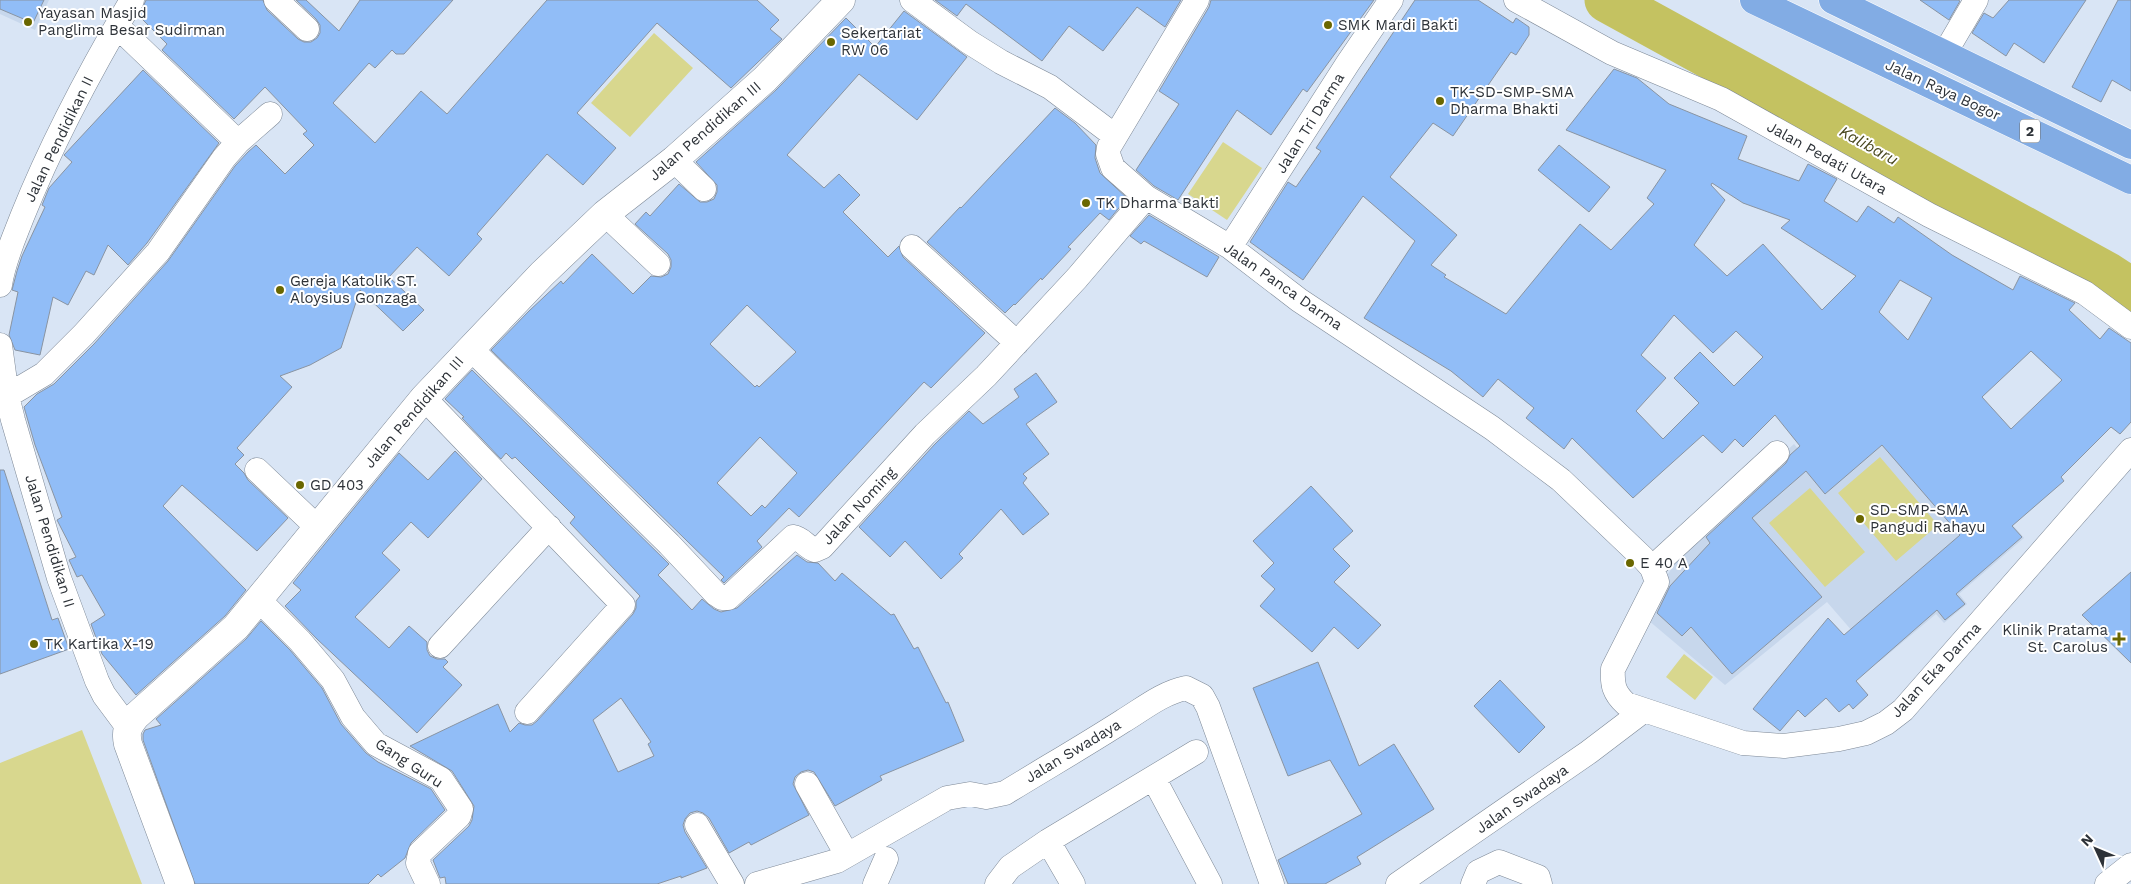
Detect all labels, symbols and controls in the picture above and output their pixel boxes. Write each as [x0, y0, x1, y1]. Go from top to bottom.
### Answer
place label: Yayasan Masjid Panglima Besar Sudirman [38, 4, 225, 39]
marker: Yayasan Masjid Panglima Besar Sudirman [22, 16, 34, 28]
place label: SMK Mardi Bakti [1338, 16, 1458, 34]
marker: SMK Mardi Bakti [1322, 19, 1334, 31]
place label: Sekertariat RW 06 [841, 24, 922, 59]
marker: Sekertariat RW 06 [825, 36, 837, 48]
street label: Jalan Raya Bogor [1883, 55, 2003, 125]
street label: Jalan Tri Darma [1272, 69, 1348, 177]
street label: Jalan Pendidikan II [21, 73, 97, 205]
street label: Jalan Pendidikan III [645, 77, 765, 185]
place label: TK-SD-SMP-SMA Dharma Bhakti [1450, 83, 1574, 118]
marker: TK-SD-SMP-SMA Dharma Bhakti [1434, 95, 1446, 107]
street label: Jalan Pedati Utara [1764, 117, 1891, 199]
road number: 2 [2020, 120, 2040, 142]
water label: Kalibaru [1836, 122, 1902, 169]
place label: TK Dharma Bakti [1096, 194, 1219, 212]
marker: TK Dharma Bakti [1080, 197, 1092, 209]
street label: Jalan Panca Darma [1220, 238, 1346, 334]
place label: Gereja Katolik ST. Aloysius Gonzaga [290, 272, 418, 307]
marker: Gereja Katolik ST. Aloysius Gonzaga [274, 284, 286, 296]
street label: Jalan Pendidikan III [360, 352, 468, 472]
street label: Jalan Noming [818, 463, 900, 549]
street label: Jalan Pendidikan II [21, 472, 79, 610]
place label: GD 403 [310, 476, 364, 494]
marker: GD 403 [294, 479, 306, 491]
place label: SD-SMP-SMA Pangudi Rahayu [1870, 501, 1985, 536]
marker: SD-SMP-SMA Pangudi Rahayu [1854, 513, 1866, 525]
place label: E 40 A [1640, 554, 1688, 572]
marker: E 40 A [1624, 557, 1636, 569]
street label: Jalan Eka Darma [1887, 618, 1985, 721]
place label: Klinik Pratama St. Carolus [2002, 621, 2109, 656]
marker: Klinik Pratama St. Carolus [2112, 632, 2126, 646]
place label: TK Kartika X-19 [44, 635, 154, 653]
marker: TK Kartika X-19 [28, 638, 40, 650]
street label: Jalan Swadaya [1022, 715, 1124, 787]
street label: Gang Guru [372, 734, 446, 792]
street label: Jalan Swadaya [1473, 760, 1572, 837]
north arrow [2071, 824, 2121, 874]
text: N [2077, 831, 2096, 849]

